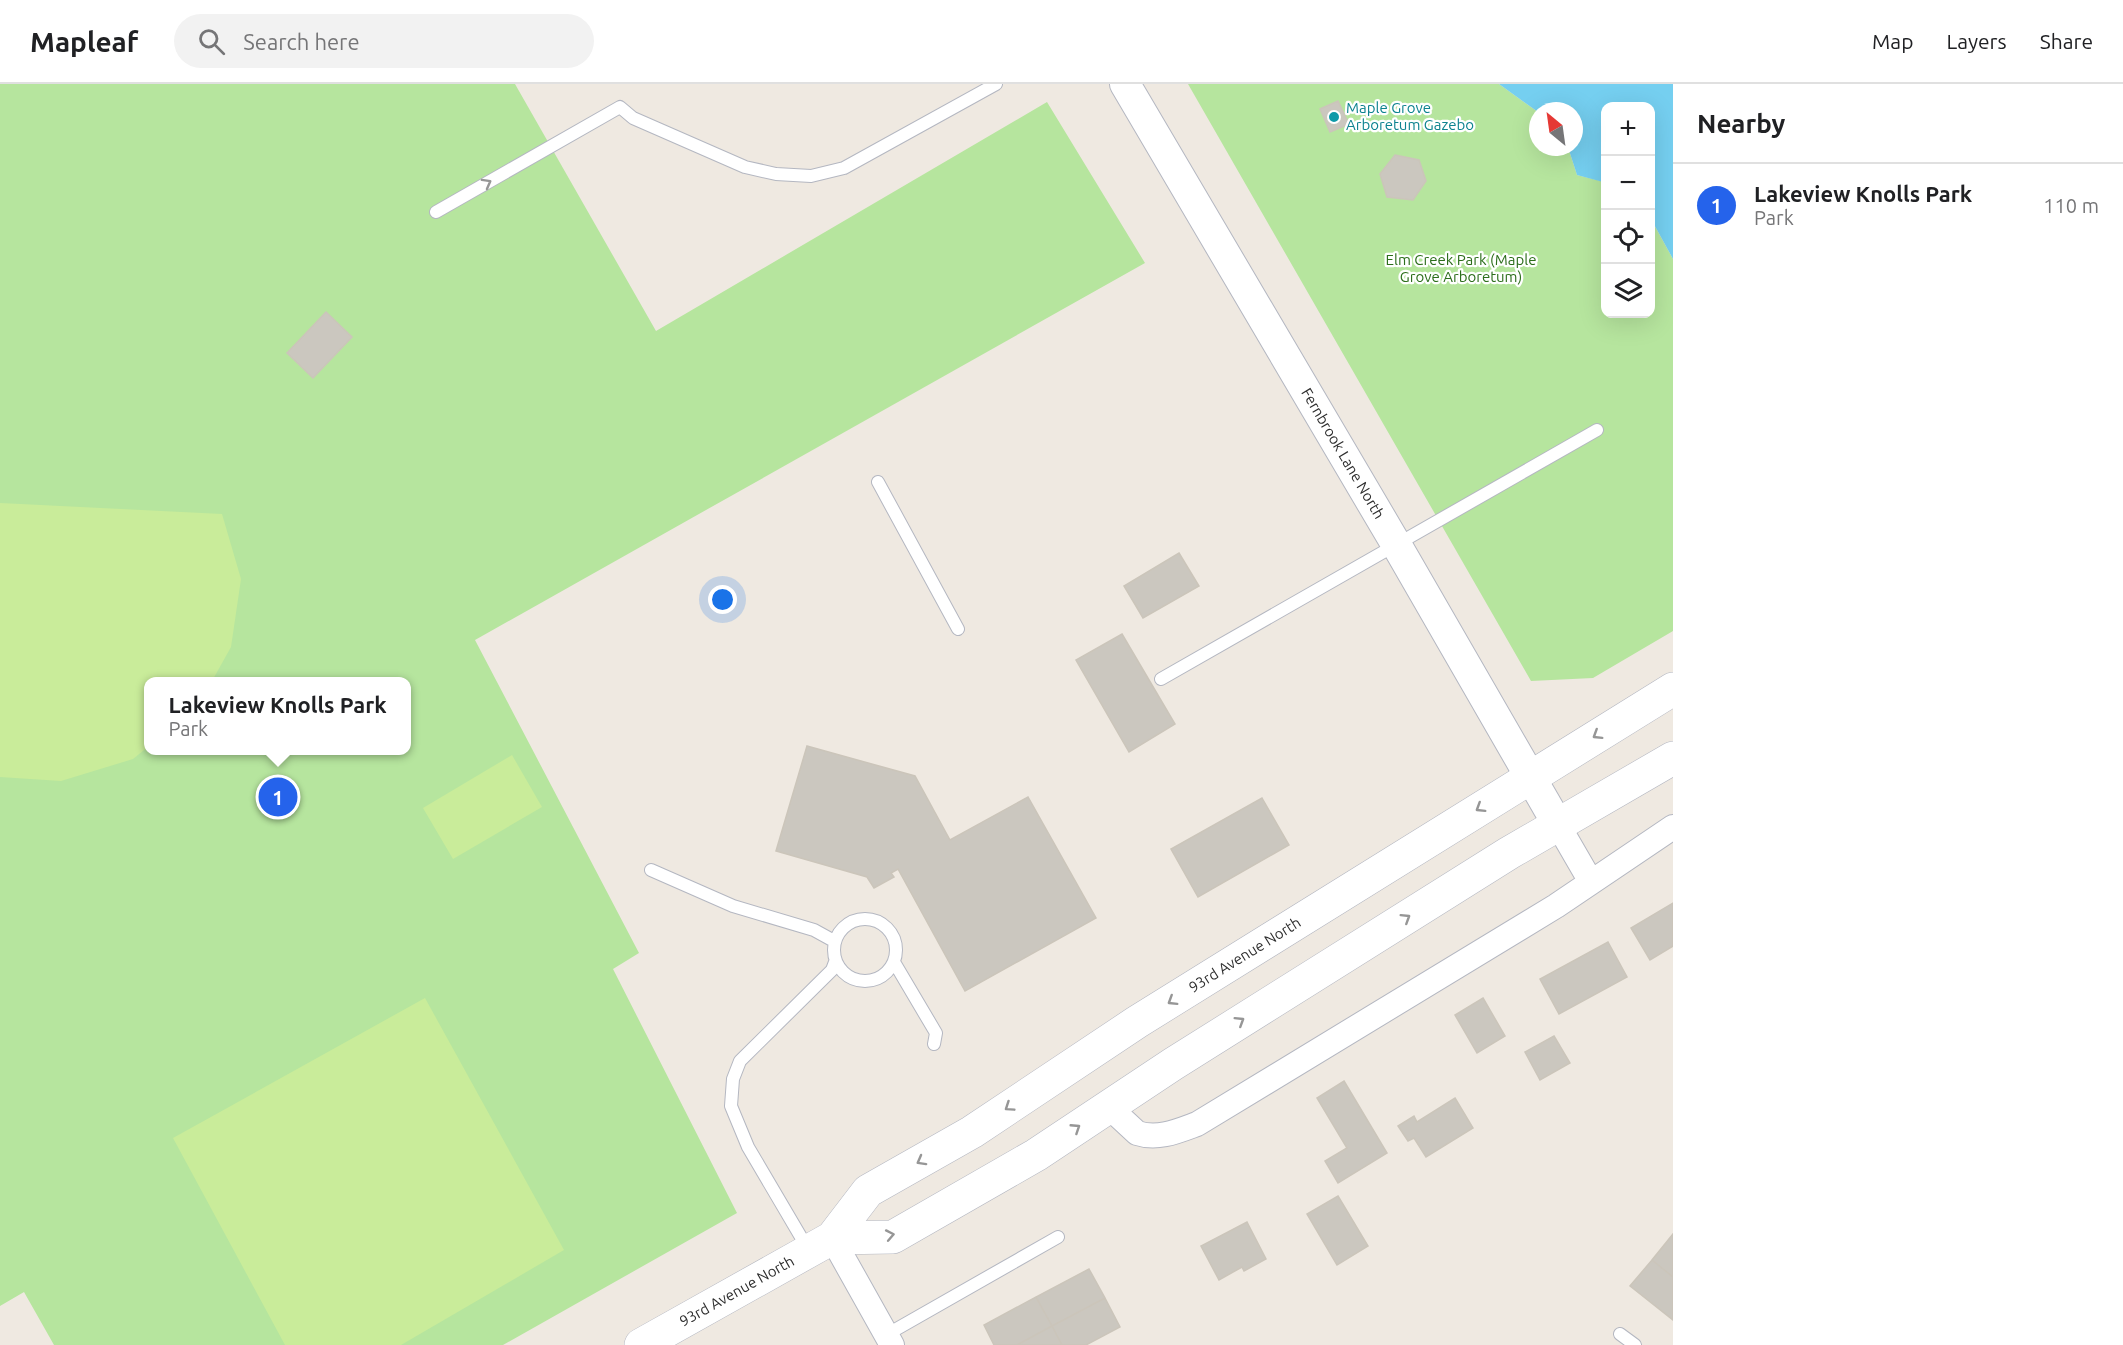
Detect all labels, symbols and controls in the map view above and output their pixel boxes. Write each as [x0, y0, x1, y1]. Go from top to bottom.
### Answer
search box [174, 14, 594, 68]
icon: search [195, 25, 228, 58]
text: Mapleaf [30, 26, 138, 57]
text: Search here [243, 29, 360, 54]
text: Map [1872, 29, 1913, 53]
text: Layers [1946, 29, 2007, 53]
text: Share [2040, 29, 2093, 53]
place label: Maple Grove Arboretum Gazebo [1346, 99, 1474, 133]
north arrow [1529, 102, 1583, 156]
map controls [1601, 102, 1655, 318]
button: + [1601, 102, 1655, 156]
text: Nearby [1697, 109, 1785, 138]
marker: Maple Grove Arboretum Gazebo [1327, 110, 1341, 124]
button: − [1601, 156, 1655, 210]
one-way arrow [481, 179, 492, 190]
text: Lakeview Knolls Park [1754, 181, 1972, 206]
text: 1 [1711, 194, 1722, 217]
text: 110 m [2043, 194, 2099, 217]
text: Park [1754, 206, 1794, 229]
button: locate [1601, 210, 1655, 264]
park label: Elm Creek Park (Maple Grove Arboretum) [1386, 251, 1536, 285]
button: layers [1601, 264, 1655, 318]
street label: Fernbrook Lane North [1298, 385, 1388, 522]
your location [708, 585, 737, 614]
popup [144, 677, 411, 755]
text: Lakeview Knolls Park [168, 692, 387, 717]
text: Park [168, 717, 208, 740]
one-way arrow [1593, 727, 1603, 739]
pin: 1 [258, 774, 298, 820]
one-way arrow [1475, 800, 1486, 811]
street label: 93rd Avenue North [1186, 913, 1304, 996]
one-way arrow [1400, 913, 1410, 925]
one-way arrow [1168, 993, 1178, 1005]
one-way arrow [1234, 1017, 1244, 1029]
one-way arrow [1005, 1100, 1015, 1112]
one-way arrow [1070, 1125, 1081, 1136]
one-way arrow [917, 1154, 927, 1165]
one-way arrow [885, 1229, 895, 1242]
street label: 93rd Avenue North [677, 1252, 797, 1330]

